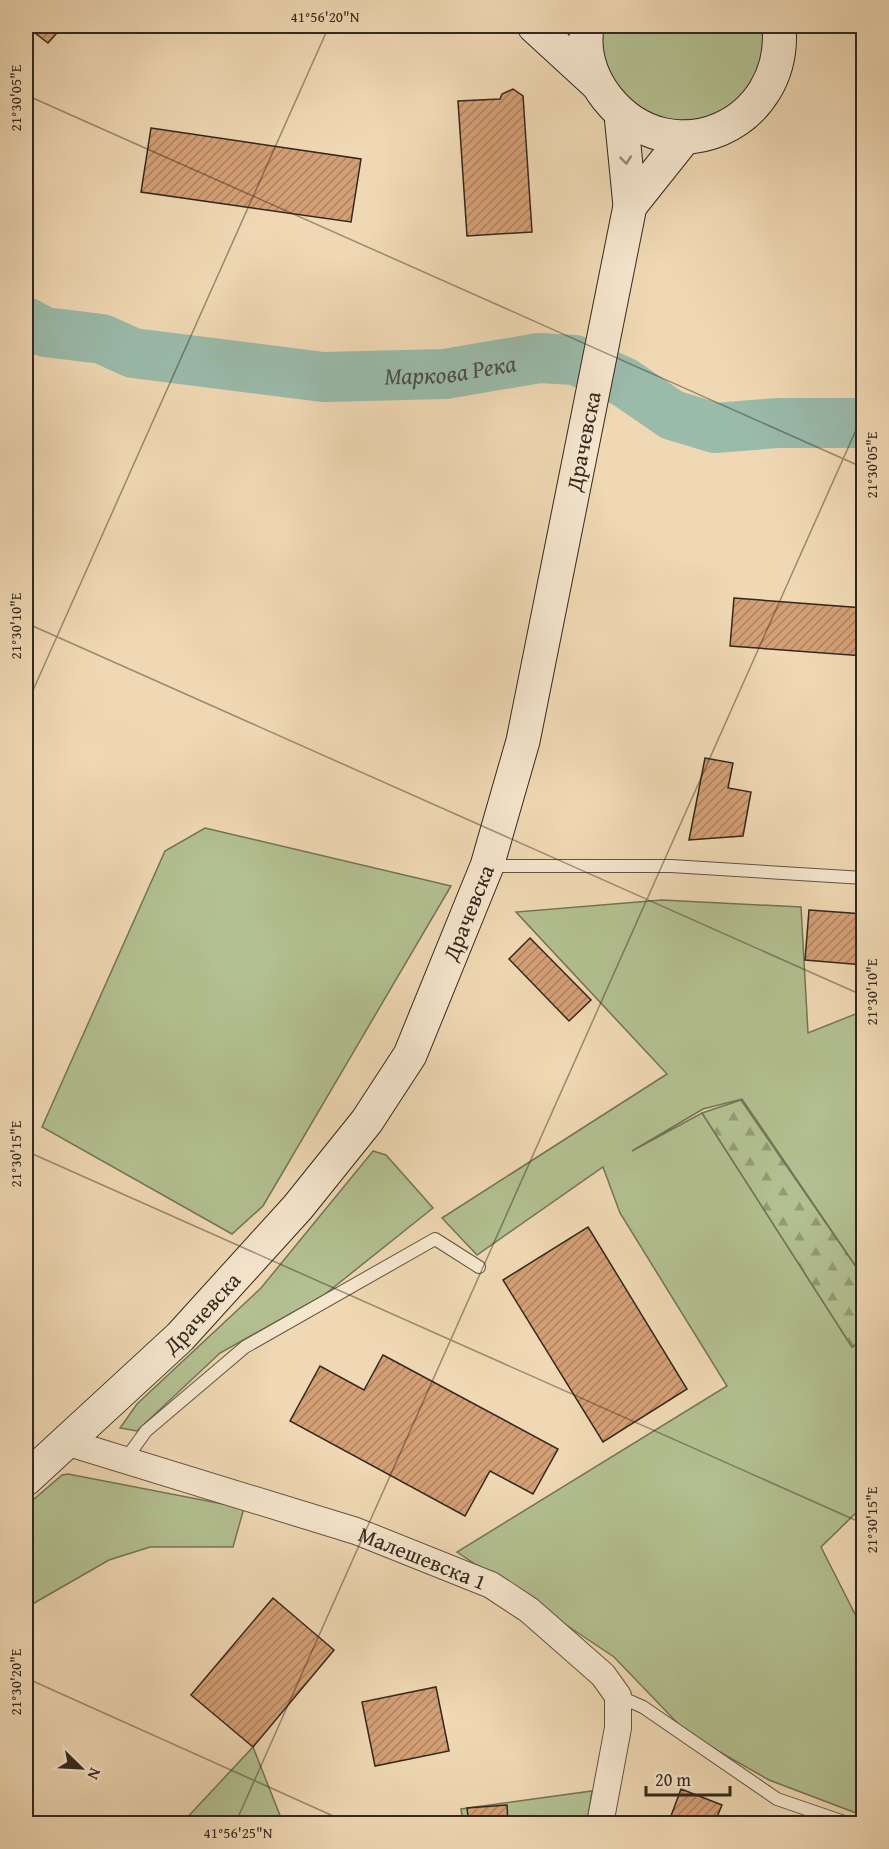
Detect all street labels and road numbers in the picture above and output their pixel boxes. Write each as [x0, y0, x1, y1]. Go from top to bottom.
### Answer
street label: Драчевска [557, 388, 609, 495]
street label: Драчевска [434, 859, 502, 966]
street label: Драчевска [155, 1264, 248, 1362]
street label: Малешевска 1 [354, 1518, 491, 1598]

